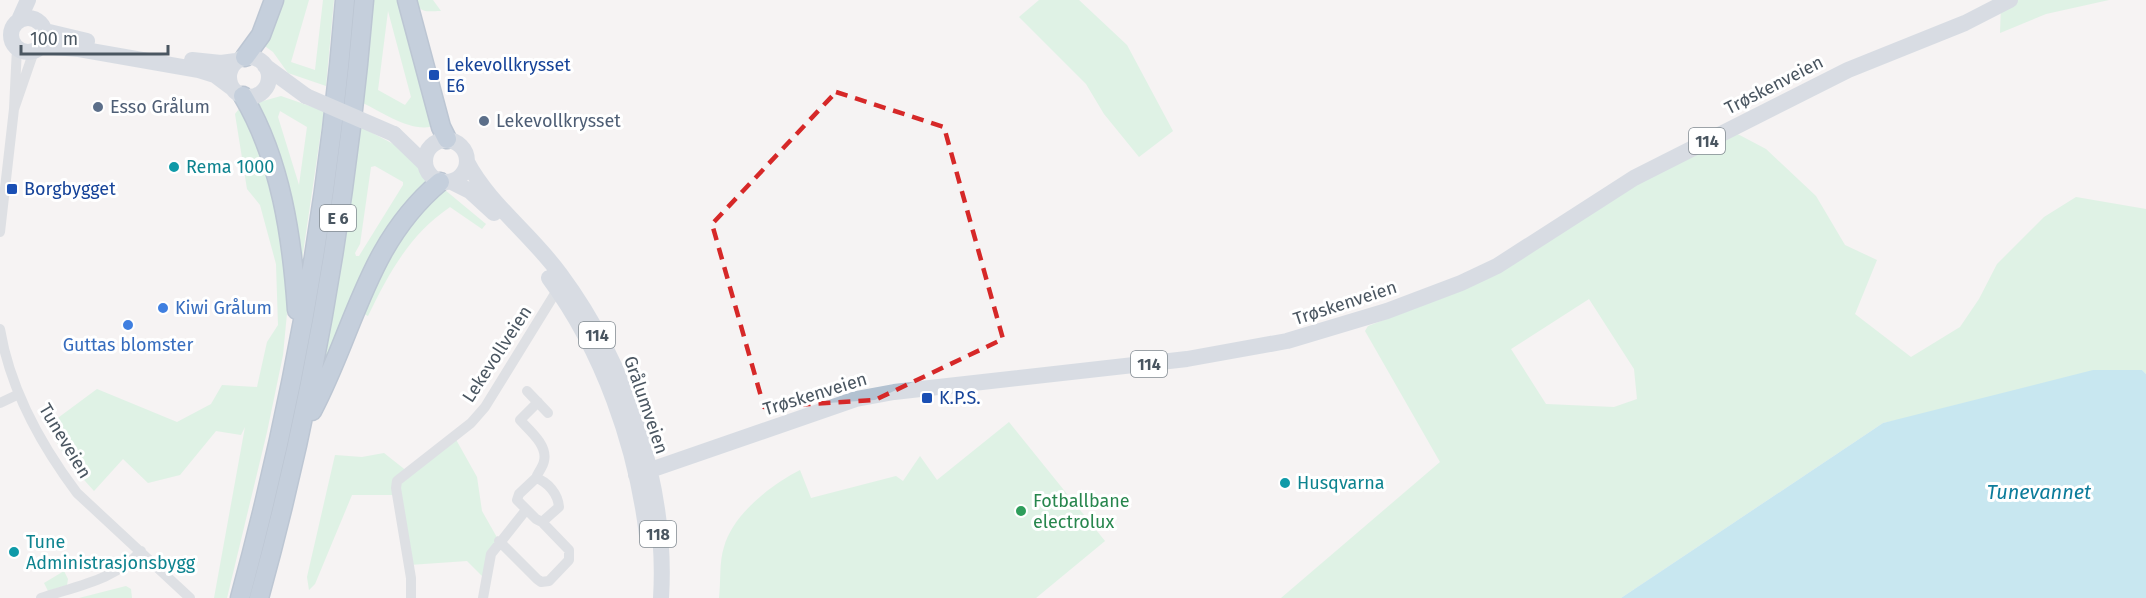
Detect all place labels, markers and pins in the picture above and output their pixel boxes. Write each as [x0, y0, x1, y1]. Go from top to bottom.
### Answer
place label: Lekevollkrysset E6 [446, 54, 571, 97]
marker: Lekevollkrysset E6 [427, 68, 441, 82]
place label: Esso Grålum [110, 96, 210, 118]
marker: Esso Grålum [91, 100, 105, 114]
place label: Lekevollkrysset [496, 110, 621, 132]
marker: Lekevollkrysset [477, 114, 491, 128]
place label: Rema 1000 [186, 156, 274, 178]
marker: Rema 1000 [167, 160, 181, 174]
place label: Borgbygget [24, 178, 116, 200]
marker: Borgbygget [5, 182, 19, 196]
place label: Kiwi Grålum [175, 297, 272, 319]
marker: Kiwi Grålum [156, 301, 170, 315]
marker: Guttas blomster [121, 318, 135, 332]
place label: Guttas blomster [63, 334, 193, 356]
place label: K.P.S. [939, 387, 981, 409]
marker: K.P.S. [920, 391, 934, 405]
place label: Husqvarna [1297, 472, 1385, 494]
marker: Husqvarna [1278, 476, 1292, 490]
place label: Fotballbane electrolux [1033, 490, 1130, 533]
marker: Fotballbane electrolux [1014, 504, 1028, 518]
place label: Tune Administrasjonsbygg [26, 531, 196, 574]
marker: Tune Administrasjonsbygg [7, 545, 21, 559]

